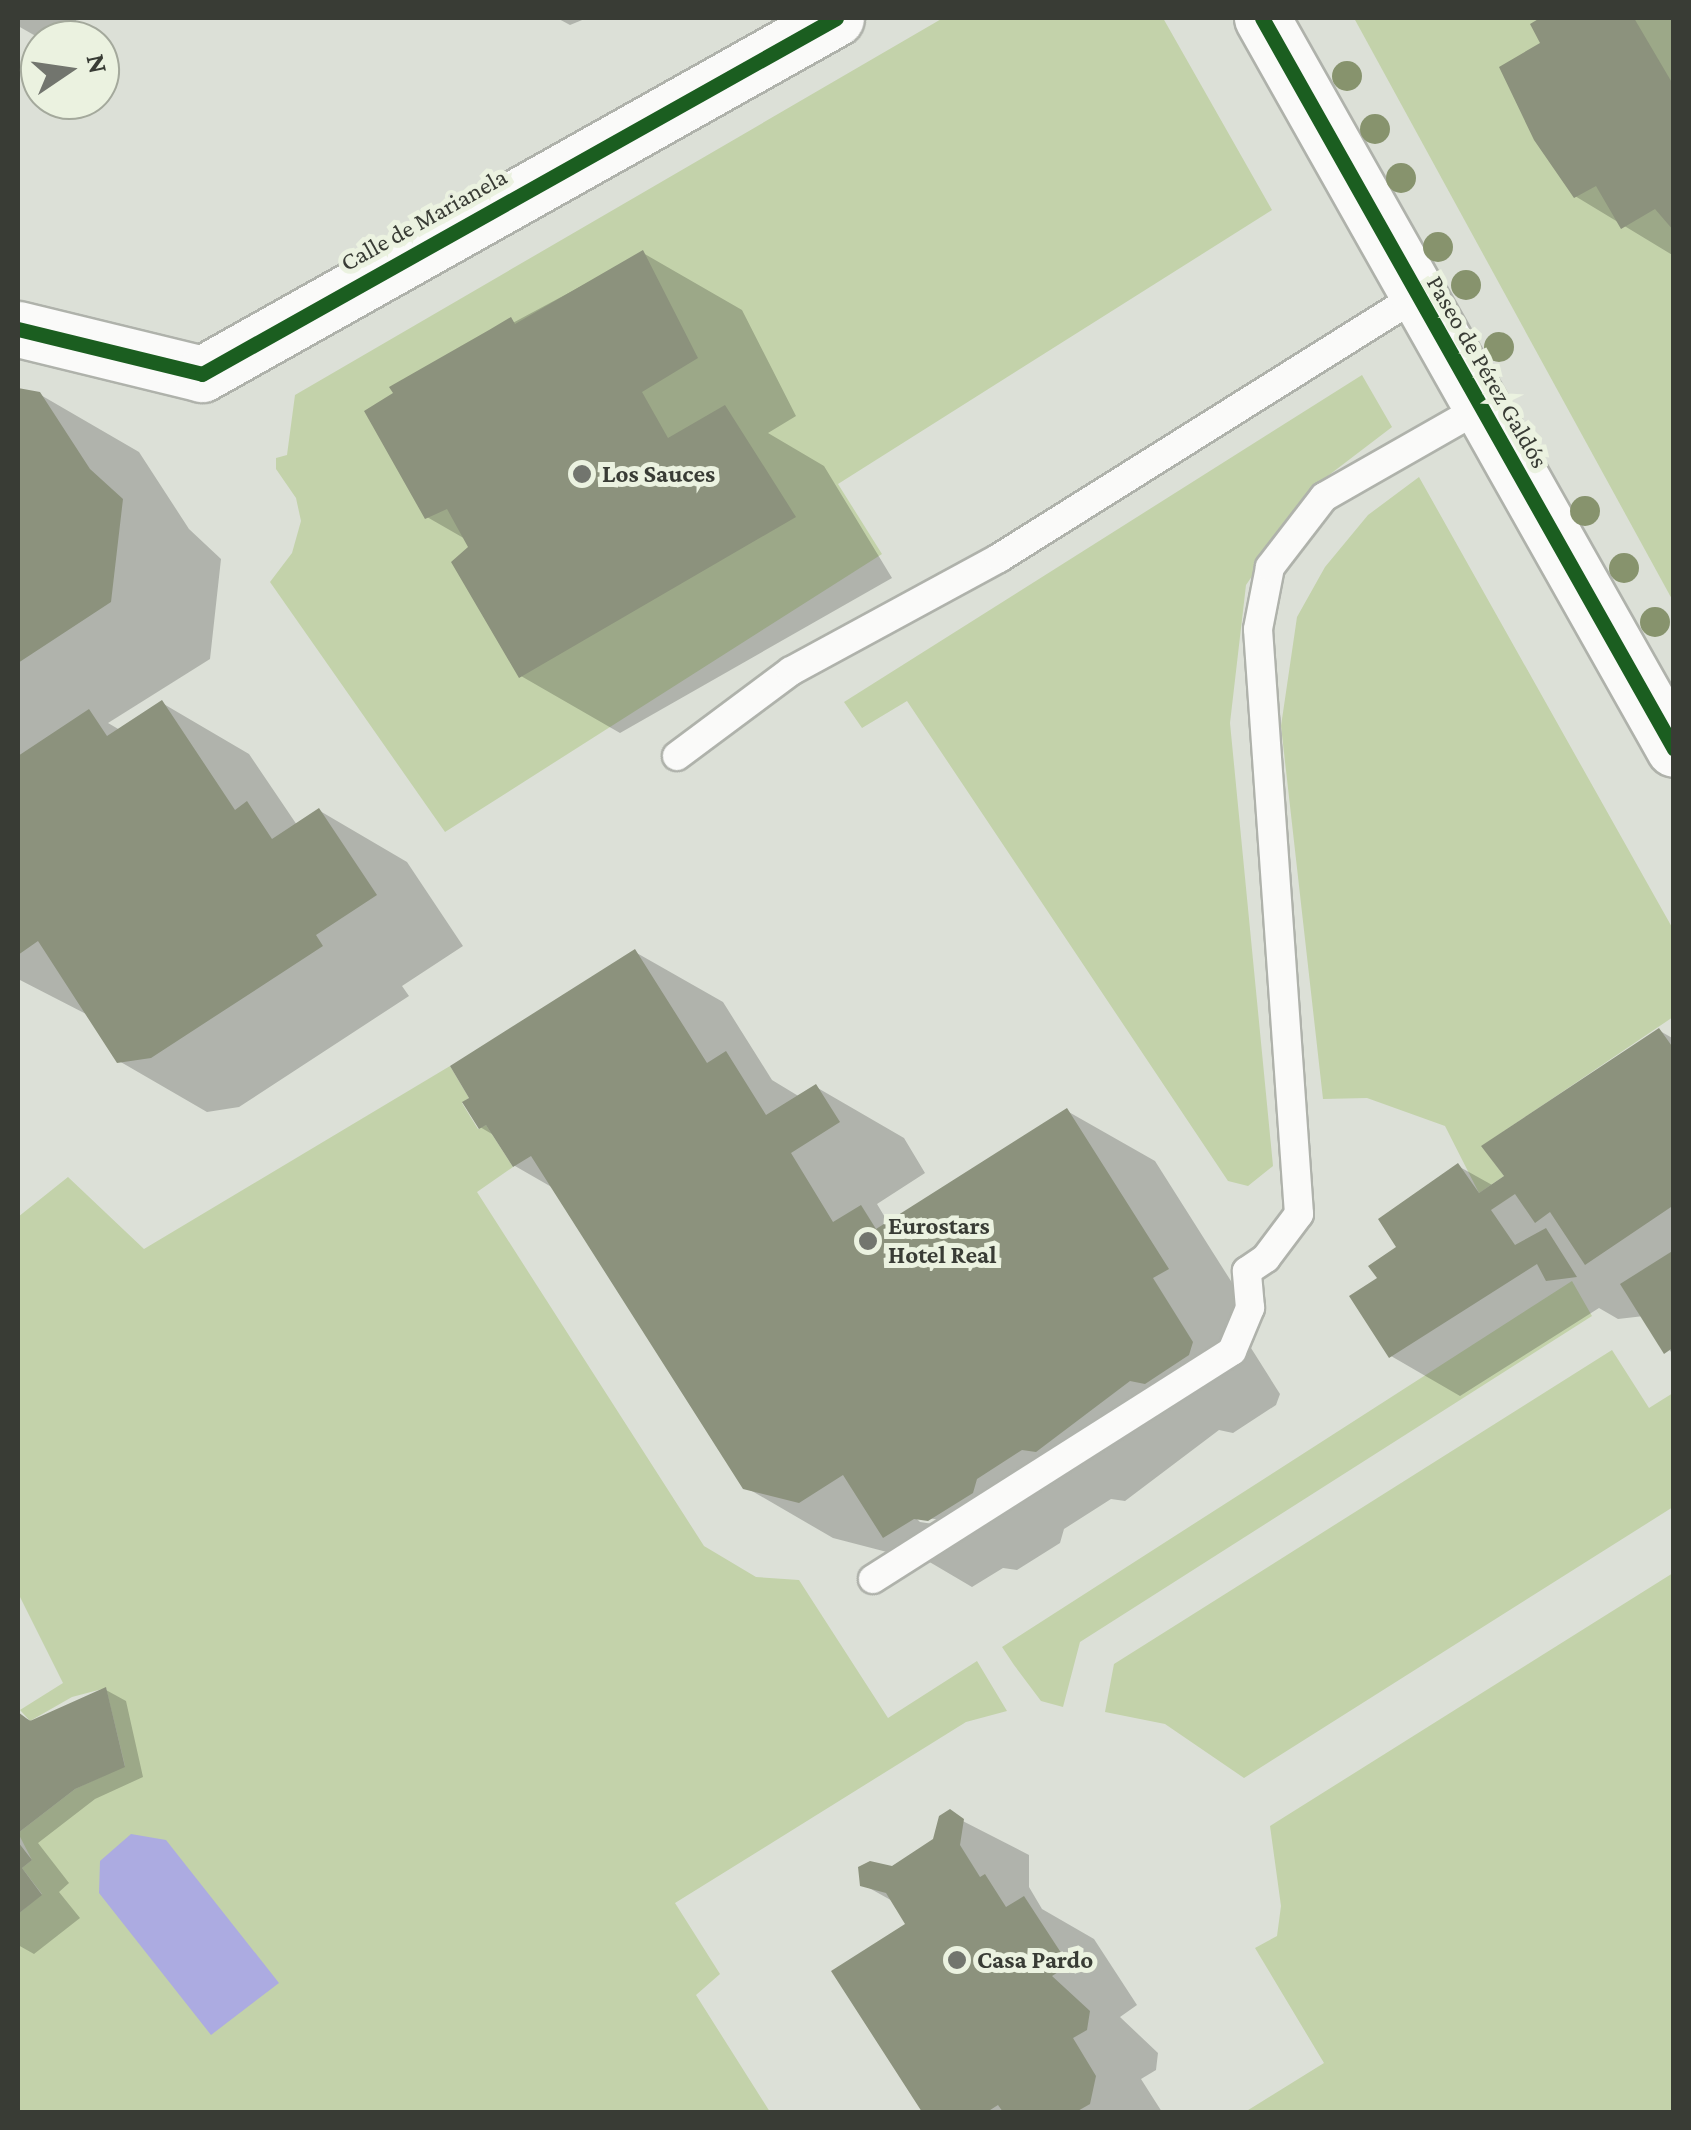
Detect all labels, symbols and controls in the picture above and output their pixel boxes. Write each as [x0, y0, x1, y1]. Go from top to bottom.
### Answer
north arrow [20, 20, 120, 120]
text: N [81, 51, 115, 76]
street label: Calle de Marianela [336, 162, 512, 278]
street label: Paseo de Pérez Galdós [1420, 270, 1554, 474]
place label: Los Sauces [602, 459, 715, 489]
marker: Los Sauces [571, 463, 593, 485]
place label: Eurostars Hotel Real [888, 1212, 996, 1271]
marker: Eurostars Hotel Real [857, 1230, 879, 1252]
place label: Casa Pardo [977, 1945, 1093, 1975]
marker: Casa Pardo [946, 1949, 968, 1971]

